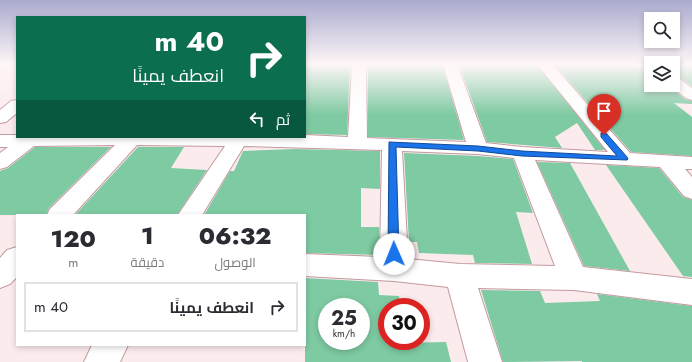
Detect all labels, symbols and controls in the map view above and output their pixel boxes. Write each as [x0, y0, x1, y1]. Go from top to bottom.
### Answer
map controls [644, 12, 680, 92]
button: search [644, 12, 680, 48]
text: 40 m [155, 21, 224, 62]
icon: right [238, 32, 290, 84]
button: layers [644, 56, 680, 92]
text: انعطف يمينًا [132, 63, 224, 89]
pin [587, 94, 621, 135]
icon: arrive [593, 100, 615, 122]
icon: left [246, 108, 268, 130]
text: ثم [276, 109, 290, 131]
text: 1 [141, 218, 154, 253]
text: 06:32 [199, 218, 272, 253]
text: 120 [51, 221, 96, 256]
position arrow [373, 233, 415, 275]
text: m [68, 253, 78, 272]
text: دقيقة [130, 253, 164, 272]
text: الوصول [214, 253, 256, 272]
text: 40 m [34, 296, 68, 318]
icon: right [266, 296, 288, 318]
text: انعطف يمينًا [170, 297, 254, 319]
speed limit sign: 30 [378, 298, 430, 350]
text: 25 [331, 304, 357, 333]
text: km/h [333, 326, 355, 341]

